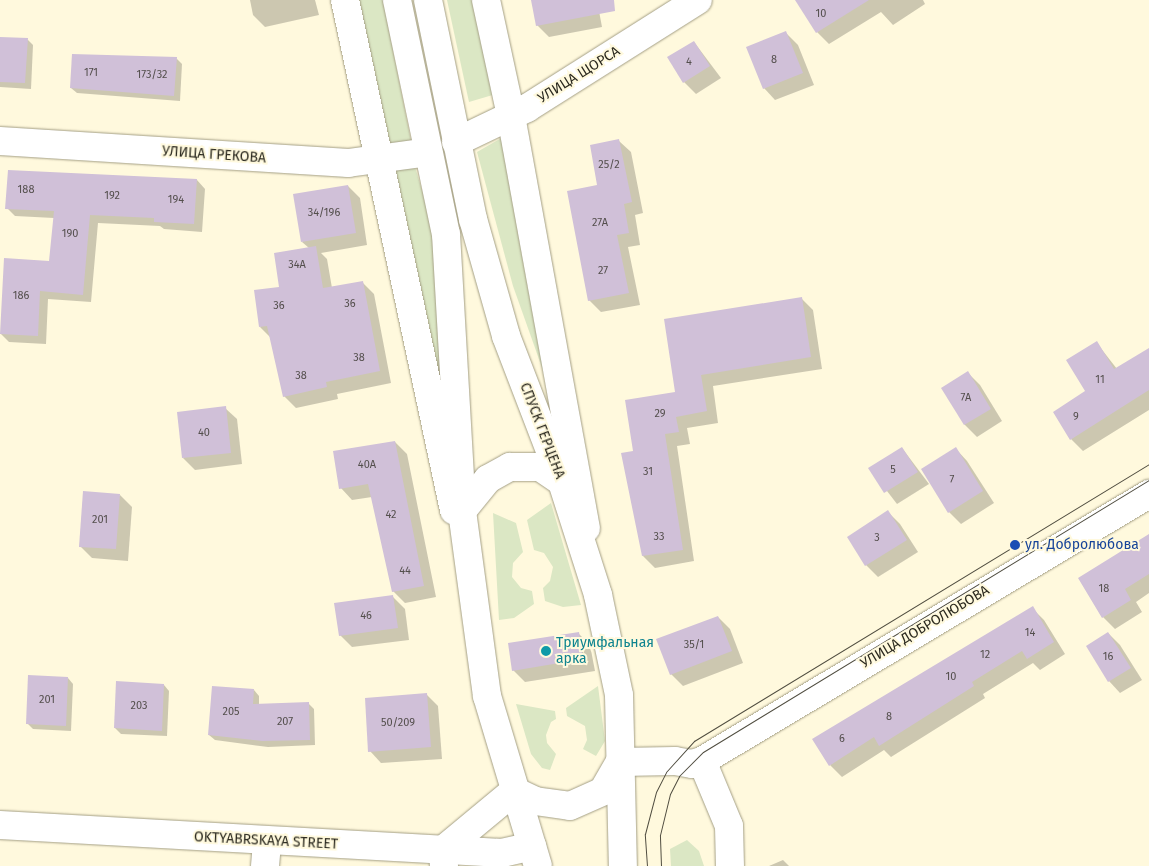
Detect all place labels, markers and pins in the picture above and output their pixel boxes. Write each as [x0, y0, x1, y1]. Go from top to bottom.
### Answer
place label: ул. Добролюбова [1025, 537, 1139, 553]
marker: ул. Добролюбова [1009, 539, 1021, 551]
place label: Триумфальная арка [556, 635, 654, 668]
marker: Триумфальная арка [540, 645, 552, 657]

